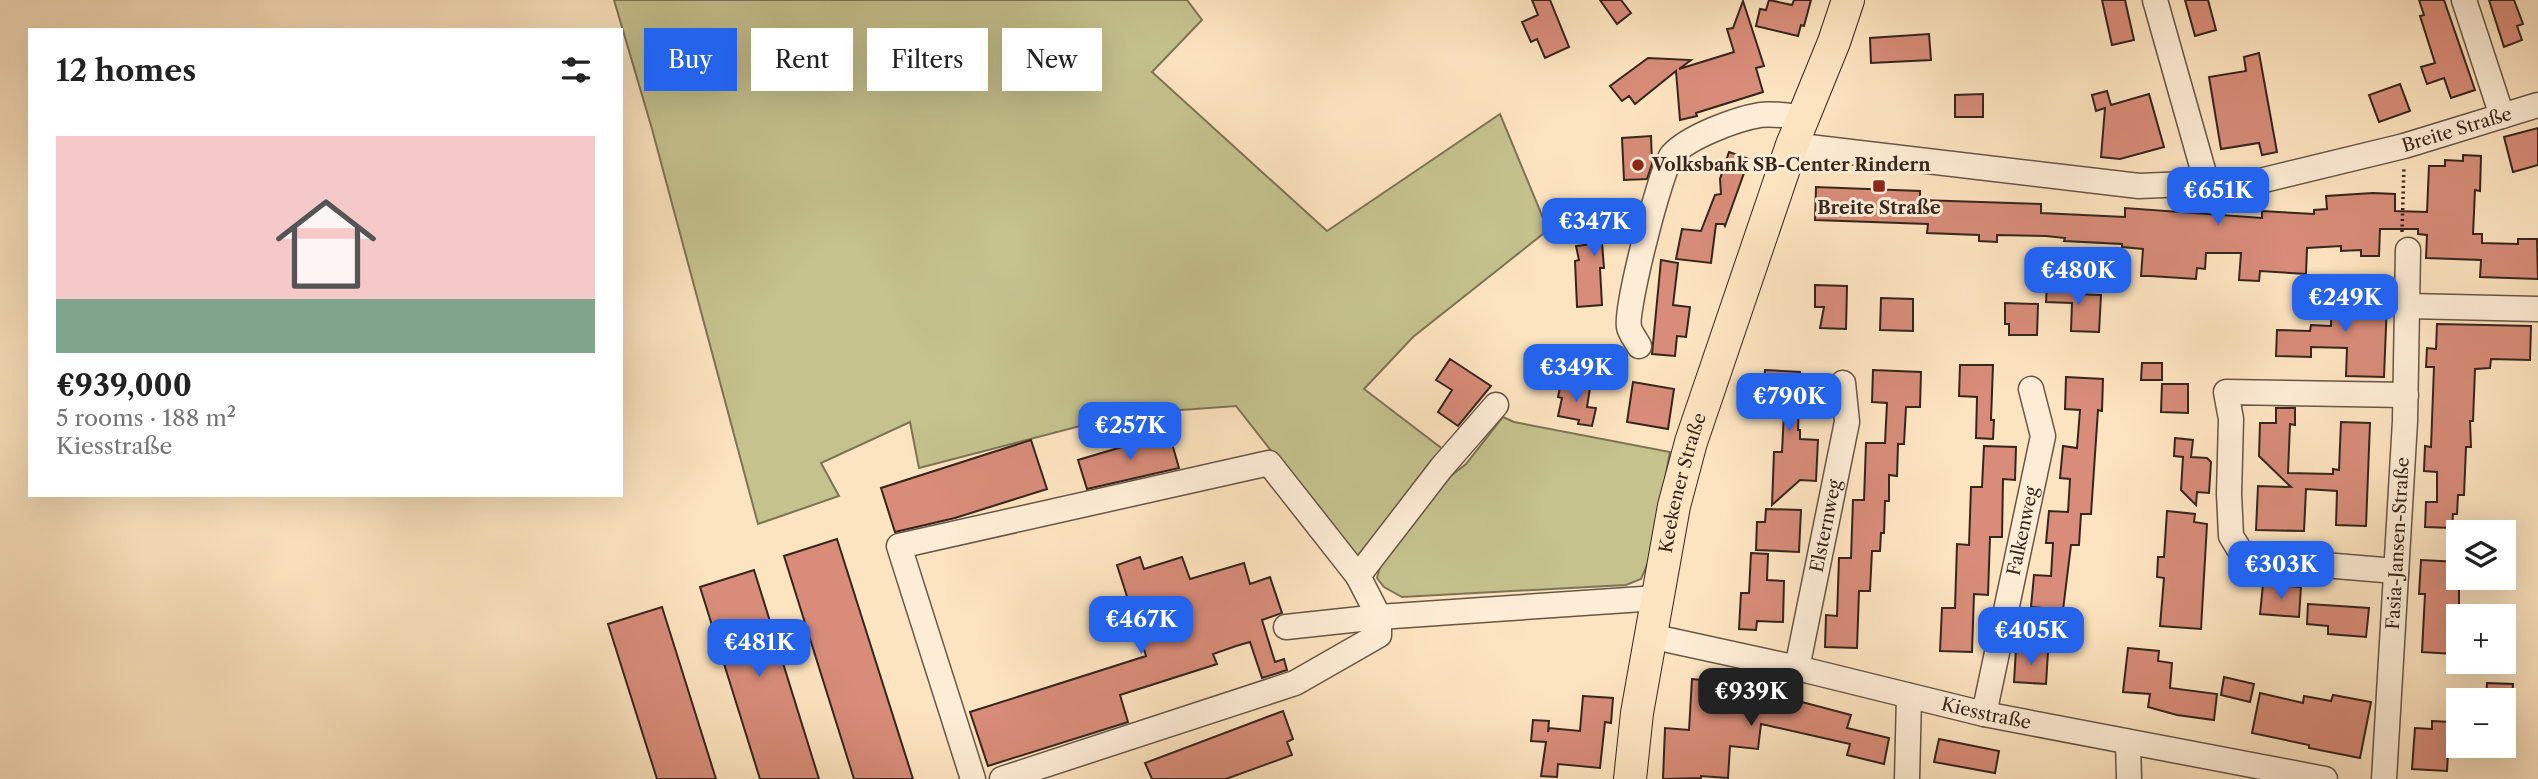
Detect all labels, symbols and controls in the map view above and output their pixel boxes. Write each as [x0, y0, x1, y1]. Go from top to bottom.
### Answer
chip: Buy [644, 28, 737, 91]
chip: Rent [751, 28, 853, 91]
chip: Filters [867, 28, 988, 91]
chip: New [1002, 28, 1102, 91]
icon: filters [557, 51, 595, 89]
text: 12 homes [56, 52, 196, 89]
street label: Breite Straße [2399, 103, 2514, 157]
place label: Volksbank SB-Center Rindern [1651, 154, 1931, 176]
marker: Volksbank SB-Center Rindern [1630, 157, 1646, 173]
pin: €651K [2169, 168, 2267, 227]
text: €651K [2183, 176, 2253, 204]
marker: Breite Straße [1871, 178, 1887, 194]
icon: home [263, 181, 389, 307]
place label: Breite Straße [1817, 197, 1941, 219]
pin: €347K [1545, 198, 1643, 258]
text: €347K [1558, 207, 1630, 235]
pin: €480K [2029, 247, 2127, 307]
text: €480K [2040, 256, 2116, 284]
pin: €249K [2296, 274, 2394, 334]
text: €249K [2308, 283, 2382, 311]
pin: €349K [1527, 344, 1625, 404]
text: €349K [1539, 353, 1613, 381]
text: €939,000 [56, 367, 192, 404]
pin: €790K [1740, 374, 1838, 433]
text: €790K [1752, 382, 1826, 410]
pin: €257K [1081, 402, 1179, 462]
text: 5 rooms · 188 m² [56, 404, 236, 432]
street label: Keekener Straße [1655, 410, 1711, 555]
text: €257K [1094, 411, 1166, 439]
text: Kiesstraße [56, 432, 172, 460]
street label: Fasia-Jansen-Straße [2382, 457, 2414, 630]
street label: Elsternweg [1806, 477, 1846, 574]
street label: Falkenweg [2003, 484, 2043, 578]
map controls [2446, 520, 2516, 758]
button: layers [2446, 520, 2516, 590]
pin: €303K [2232, 542, 2330, 601]
text: €303K [2244, 550, 2318, 578]
pin: €467K [1092, 596, 1190, 656]
button: + [2446, 604, 2516, 674]
text: €467K [1105, 605, 1177, 633]
pin: €405K [1982, 608, 2080, 667]
text: €405K [1994, 616, 2068, 644]
pin: €481K [710, 620, 808, 679]
text: €481K [723, 628, 795, 656]
pin: €939K [1702, 668, 1800, 728]
text: €939K [1714, 677, 1788, 705]
button: − [2446, 688, 2516, 758]
street label: Kiesstraße [1939, 693, 2033, 734]

